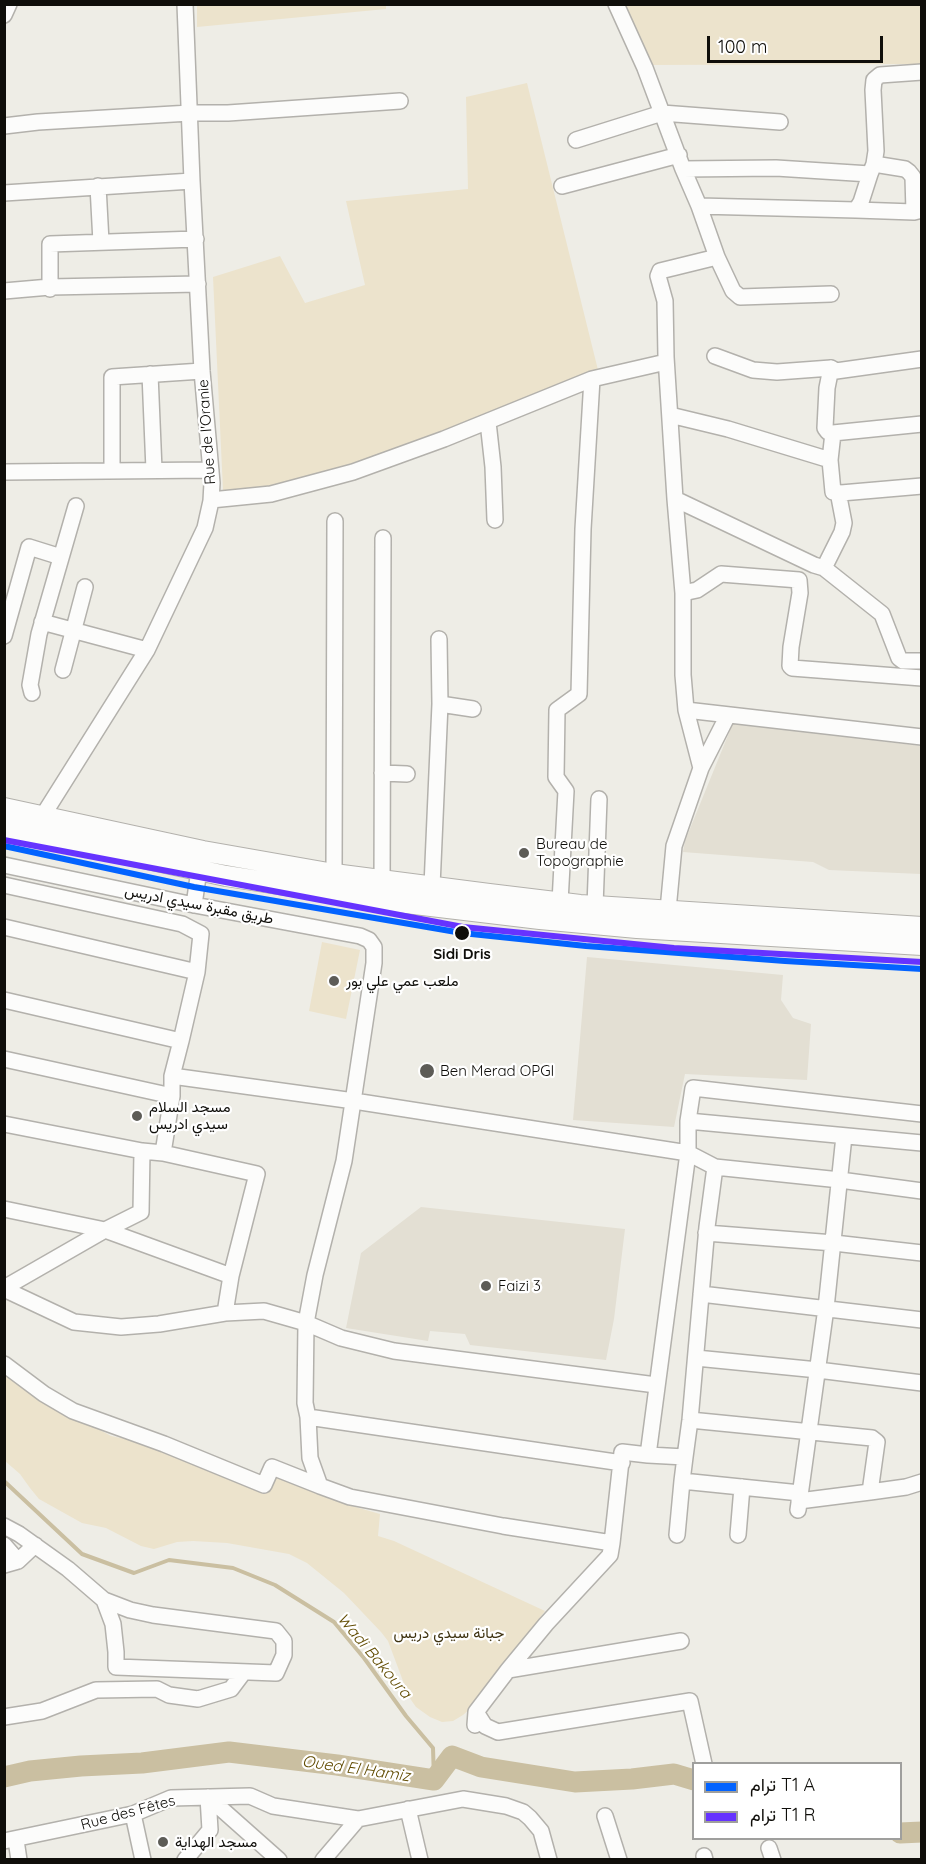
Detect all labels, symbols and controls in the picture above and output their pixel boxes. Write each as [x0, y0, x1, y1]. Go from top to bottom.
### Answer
scale bar [710, 24, 886, 62]
text: 100 m [718, 35, 767, 58]
street label: Rue de l'Oranie [194, 379, 220, 485]
place label: Bureau de Topographie [536, 835, 624, 870]
marker: Bureau de Topographie [517, 846, 531, 860]
street label: طريق مقبرة سيدي ادريس [123, 882, 275, 928]
marker: Sidi Dris [453, 924, 471, 942]
place label: Sidi Dris [433, 945, 491, 963]
place label: ملعب عمي علي بور [346, 972, 459, 990]
marker: ملعب عمي علي بور [327, 974, 341, 988]
marker: Ben Merad OPGI [418, 1062, 436, 1080]
place label: Ben Merad OPGI [440, 1062, 554, 1080]
place label: مسجد السلام سيدي ادريس [149, 1098, 230, 1133]
marker: مسجد السلام سيدي ادريس [130, 1109, 144, 1123]
place label: Faizi 3 [498, 1277, 541, 1295]
marker: Faizi 3 [479, 1279, 493, 1293]
water label: Wadi Bakoura [333, 1610, 415, 1702]
park label: جبانة سيدي دريس [394, 1624, 504, 1642]
water label: Oued El Hamiz [301, 1752, 411, 1786]
legend [692, 1762, 902, 1840]
text: ترام T1 A [750, 1773, 815, 1796]
street label: Rue des Fêtes [79, 1792, 177, 1834]
text: ترام T1 R [750, 1803, 816, 1826]
place label: مسجد الهداية [175, 1833, 257, 1851]
marker: مسجد الهداية [156, 1835, 170, 1849]

